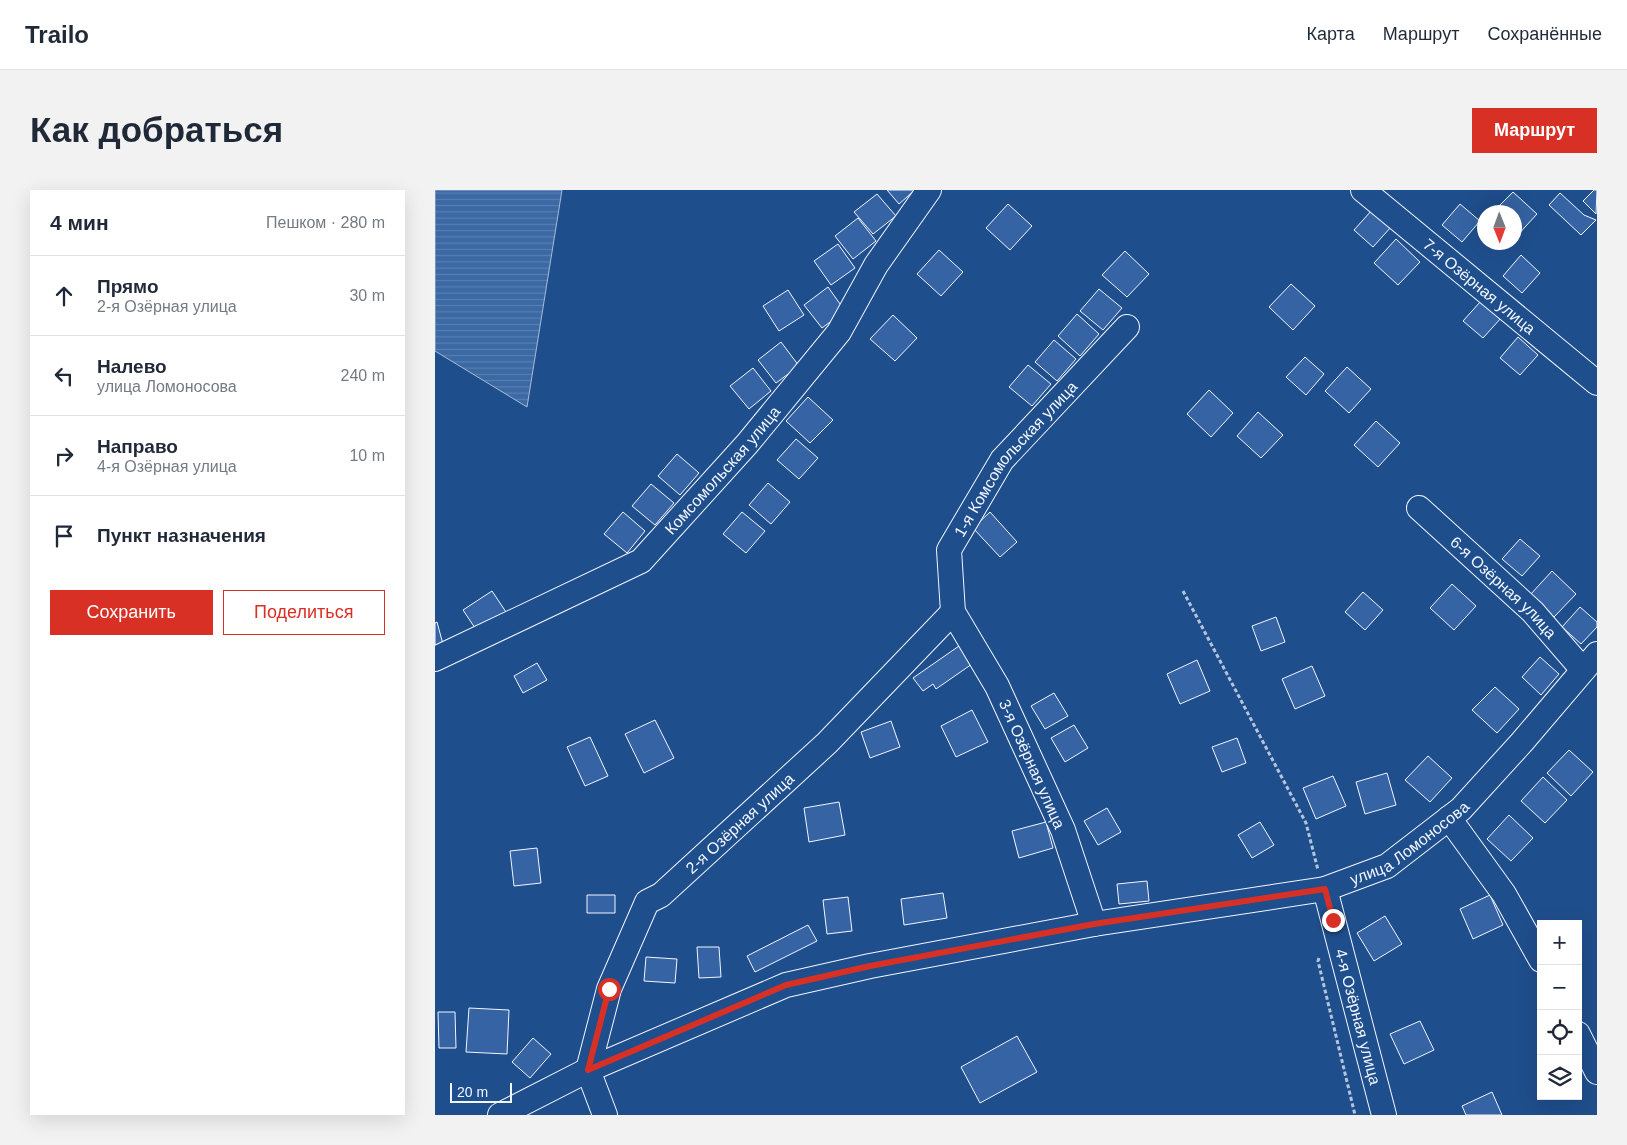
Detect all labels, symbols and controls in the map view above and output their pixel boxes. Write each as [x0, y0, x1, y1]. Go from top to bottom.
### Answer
text: Trailo [25, 21, 89, 48]
text: Карта [1307, 24, 1355, 44]
text: Маршрут [1383, 24, 1459, 44]
text: Сохранённые [1487, 24, 1602, 44]
button: Маршрут [1472, 108, 1597, 153]
text: Как добраться [30, 110, 283, 149]
north arrow [1477, 205, 1522, 250]
text: 4 мин [50, 211, 109, 234]
text: Пешком · 280 m [266, 214, 385, 231]
street label: 7-я Озёрная улица [1420, 235, 1539, 337]
text: Прямо [97, 276, 159, 297]
icon: ahead [50, 282, 78, 310]
text: 30 m [349, 287, 385, 304]
text: 2-я Озёрная улица [97, 298, 237, 315]
text: Налево [97, 356, 167, 377]
icon: left [50, 362, 78, 390]
text: 240 m [341, 367, 385, 384]
text: улица Ломоносова [97, 378, 237, 395]
street label: 1-я Комсомольская улица [950, 378, 1080, 539]
street label: Комсомольская улица [661, 403, 783, 538]
text: Направо [97, 436, 178, 457]
icon: right [50, 442, 78, 470]
text: 10 m [349, 447, 385, 464]
text: 4-я Озёрная улица [97, 458, 237, 475]
icon: arrive [50, 522, 78, 550]
text: Пункт назначения [97, 525, 266, 546]
street label: 6-я Озёрная улица [1447, 533, 1560, 642]
button: Сохранить [50, 590, 213, 635]
button: Поделиться [223, 590, 385, 635]
street label: 3-я Озёрная улица [996, 697, 1068, 831]
street label: 2-я Озёрная улица [682, 769, 797, 876]
street label: улица Ломоносова [1347, 798, 1472, 888]
route end [1322, 909, 1345, 932]
map controls [1537, 920, 1582, 1100]
button: + [1537, 920, 1582, 965]
street label: 4-я Озёрная улица [1332, 947, 1384, 1087]
button: − [1537, 965, 1582, 1010]
route start [598, 978, 621, 1001]
button: locate [1537, 1010, 1582, 1055]
button: layers [1537, 1055, 1582, 1100]
scale bar [450, 1080, 513, 1103]
text: 20 m [457, 1084, 488, 1100]

